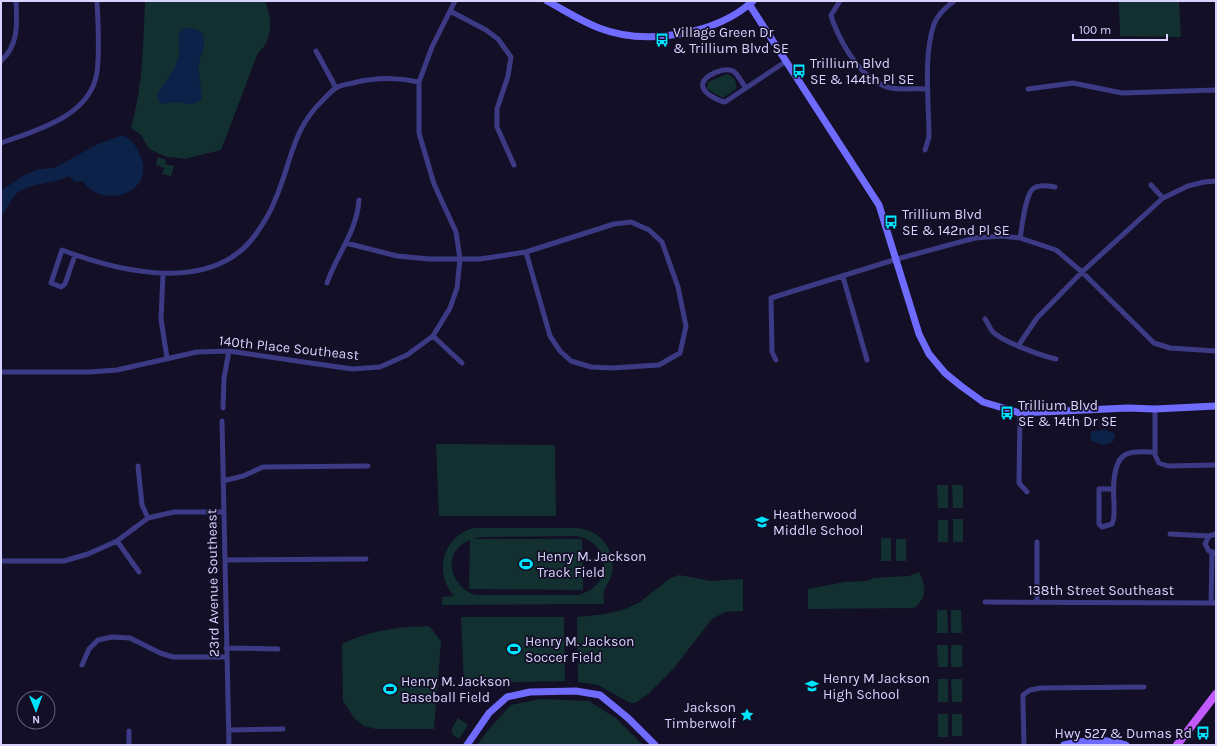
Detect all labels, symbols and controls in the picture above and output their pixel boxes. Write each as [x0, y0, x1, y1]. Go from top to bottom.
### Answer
scale bar [1073, 16, 1167, 42]
text: 100 m [1079, 23, 1111, 37]
place label: Village Green Dr & Trillium Blvd SE [673, 24, 789, 57]
bus stop icon: Village Green Dr & Trillium Blvd SE [654, 32, 670, 48]
place label: Trillium Blvd SE & 144th Pl SE [810, 55, 914, 88]
bus stop icon: Trillium Blvd SE & 144th Pl SE [791, 63, 807, 79]
place label: Trillium Blvd SE & 142nd Pl SE [902, 206, 1010, 239]
bus stop icon: Trillium Blvd SE & 142nd Pl SE [883, 214, 899, 230]
street label: 140th Place Southeast [218, 332, 360, 364]
place label: Trillium Blvd SE & 14th Dr SE [1018, 397, 1117, 430]
bus stop icon: Trillium Blvd SE & 14th Dr SE [999, 405, 1015, 421]
place label: Heatherwood Middle School [773, 506, 863, 539]
street label: 23rd Avenue Southeast [203, 509, 223, 657]
school or university icon: Heatherwood Middle School [754, 514, 770, 530]
place label: Henry M. Jackson Track Field [537, 548, 647, 581]
sports icon: Henry M. Jackson Track Field [518, 556, 534, 572]
street label: 138th Street Southeast [1028, 582, 1174, 599]
place label: Henry M. Jackson Soccer Field [525, 633, 635, 666]
sports icon: Henry M. Jackson Soccer Field [506, 641, 522, 657]
place label: Henry M Jackson High School [823, 670, 930, 703]
place label: Henry M. Jackson Baseball Field [401, 673, 511, 706]
school or university icon: Henry M Jackson High School [804, 678, 820, 694]
sports icon: Henry M. Jackson Baseball Field [382, 681, 398, 697]
north arrow [16, 690, 56, 730]
place label: Jackson Timberwolf [665, 699, 736, 732]
place icon: Jackson Timberwolf [739, 707, 755, 723]
text: N [32, 713, 40, 726]
place label: Hwy 527 & Dumas Rd [1055, 725, 1192, 742]
bus stop icon: Hwy 527 & Dumas Rd [1195, 725, 1211, 741]

